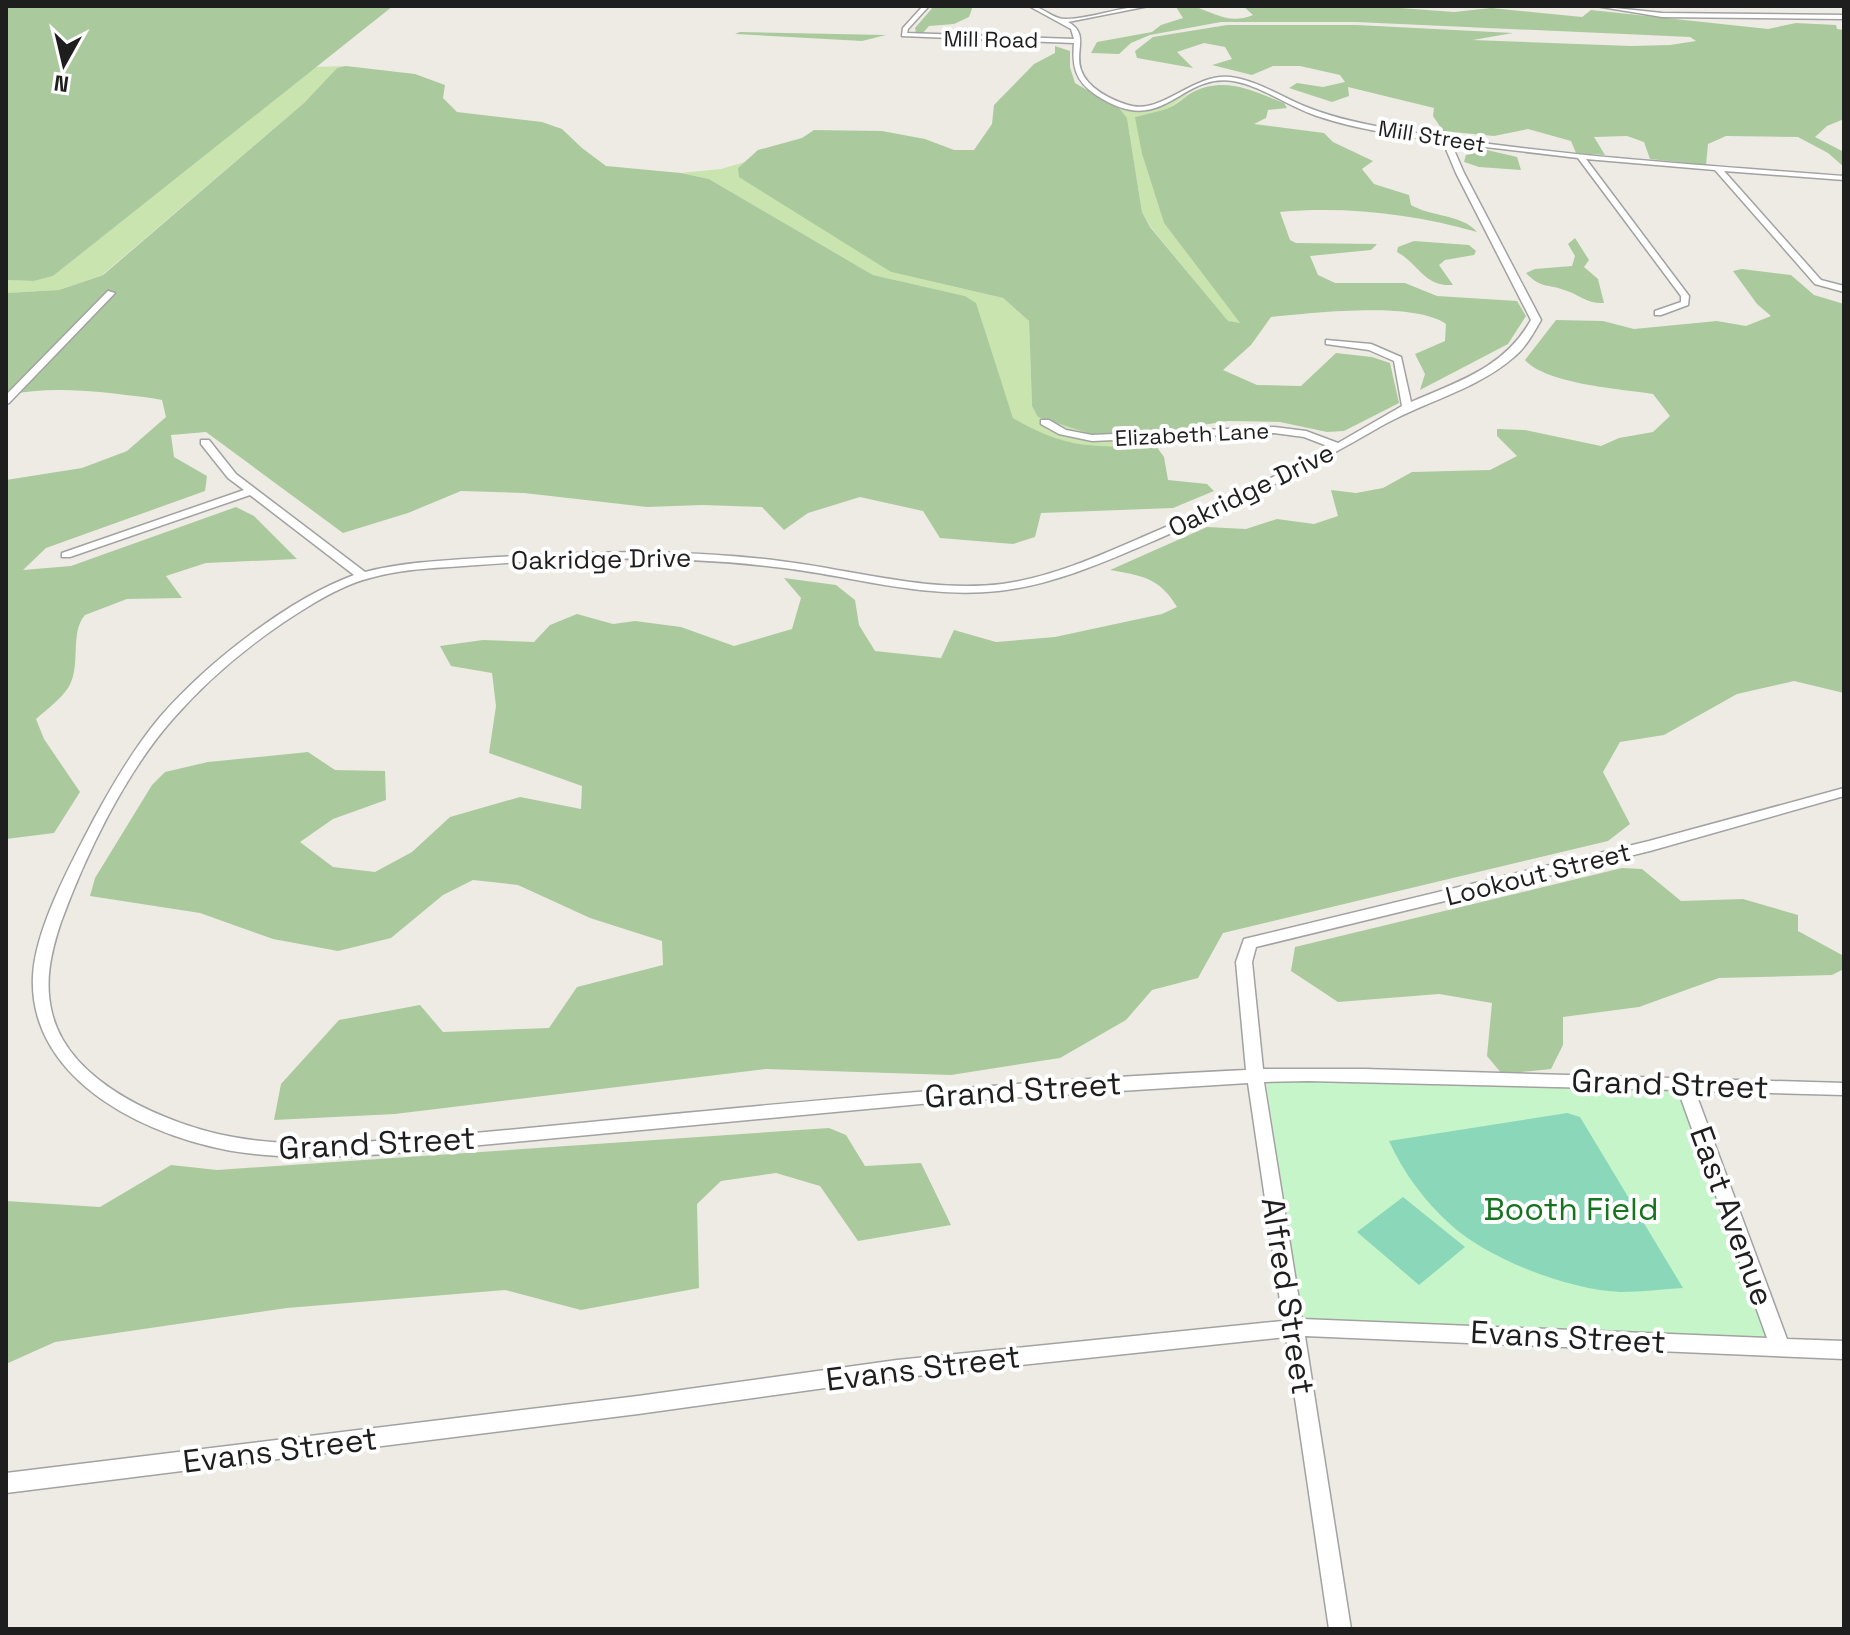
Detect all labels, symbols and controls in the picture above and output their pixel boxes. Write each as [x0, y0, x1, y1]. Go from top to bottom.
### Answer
north arrow [24, 24, 104, 104]
street label: Mill Road [943, 24, 1039, 54]
text: N [52, 69, 70, 99]
street label: Mill Street [1376, 114, 1488, 158]
street label: Elizabeth Lane [1114, 416, 1270, 452]
street label: Oakridge Drive [1163, 435, 1339, 545]
street label: Oakridge Drive [511, 540, 691, 578]
street label: Lookout Street [1442, 835, 1634, 913]
street label: Grand Street [1571, 1061, 1769, 1107]
street label: Grand Street [923, 1063, 1123, 1117]
street label: Grand Street [277, 1118, 477, 1168]
street label: East Avenue [1681, 1121, 1783, 1311]
park label: Booth Field [1483, 1189, 1659, 1229]
street label: Alfred Street [1253, 1194, 1323, 1398]
street label: Evans Street [1469, 1312, 1667, 1362]
street label: Evans Street [823, 1336, 1023, 1400]
street label: Evans Street [180, 1418, 380, 1482]

